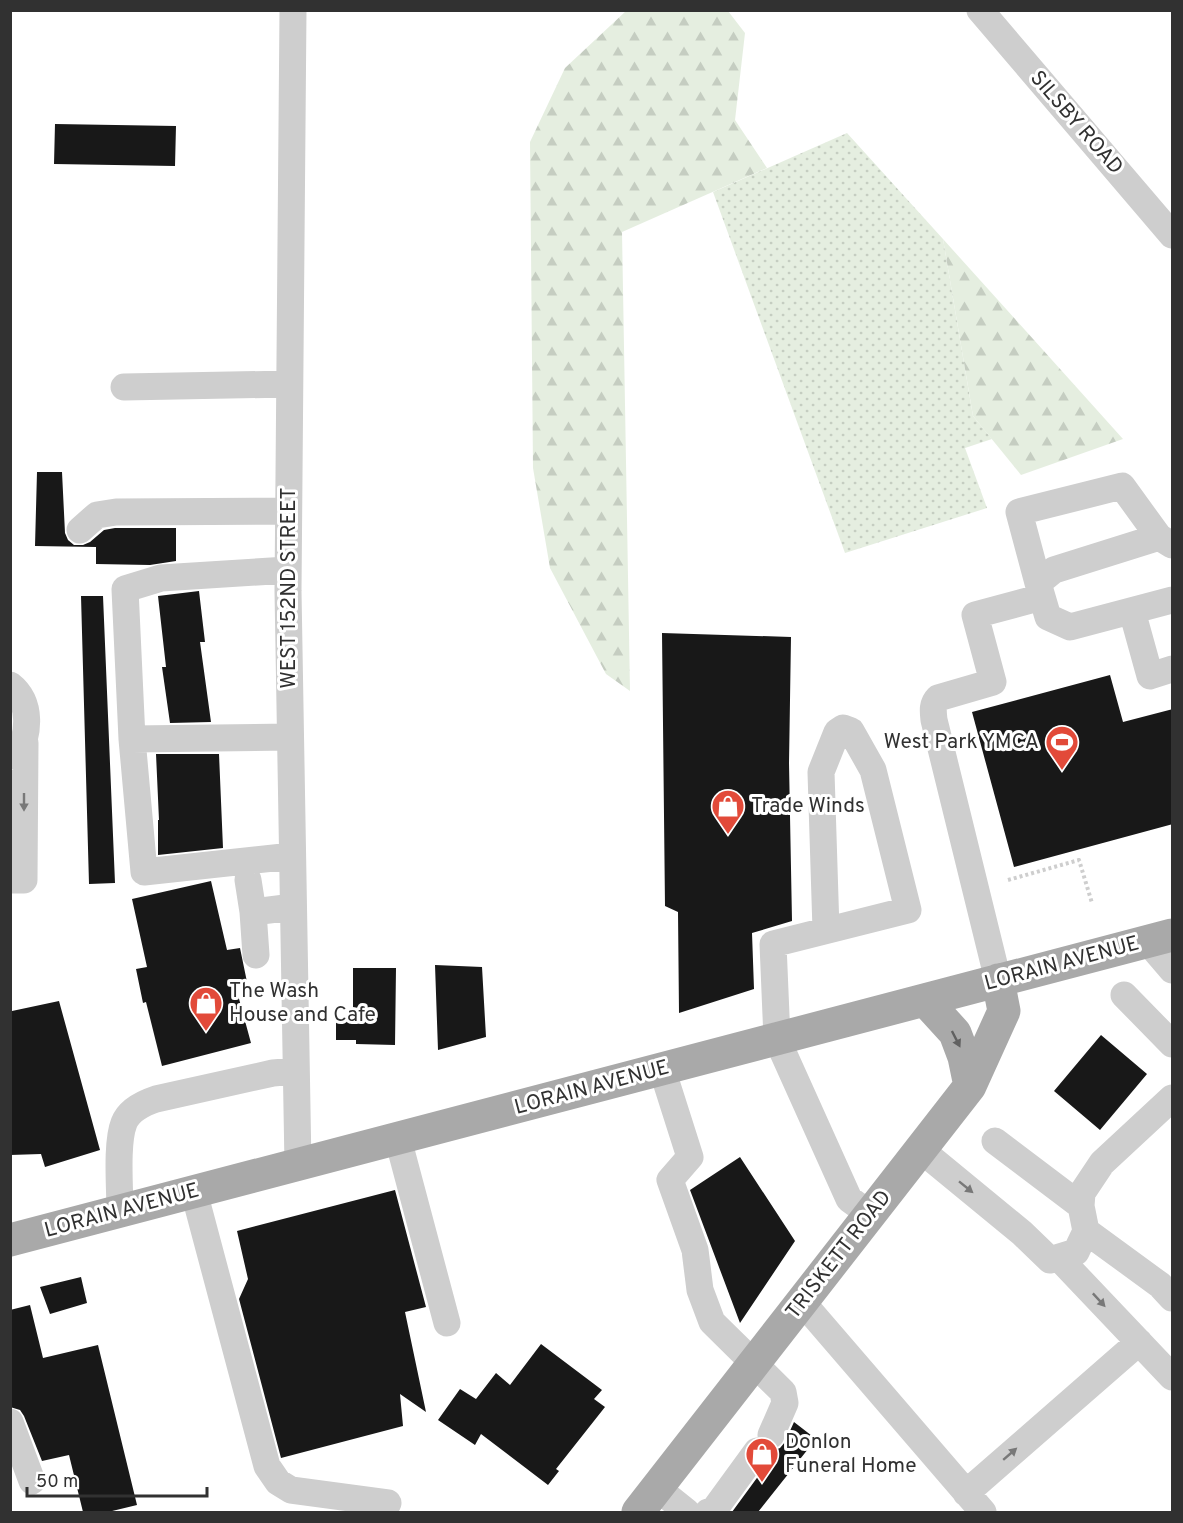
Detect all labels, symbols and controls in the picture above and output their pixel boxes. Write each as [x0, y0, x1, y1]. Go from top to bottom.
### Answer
street label: SILSBY ROAD [1023, 65, 1129, 181]
street label: WEST 152ND STREET [276, 487, 303, 689]
sports icon: West Park YMCA [1044, 724, 1080, 771]
place label: West Park YMCA [883, 729, 1039, 756]
shop icon: Trade Winds [710, 788, 746, 835]
one-way arrow [20, 792, 29, 811]
place label: Trade Winds [751, 793, 865, 820]
street label: LORAIN AVENUE [982, 930, 1142, 998]
place label: The Wash House and Cafe [229, 978, 376, 1029]
shop icon: The Wash House and Cafe [188, 985, 224, 1032]
one-way arrow [951, 1030, 961, 1047]
street label: LORAIN AVENUE [512, 1054, 672, 1122]
street label: LORAIN AVENUE [42, 1177, 202, 1245]
one-way arrow [958, 1180, 973, 1193]
street label: TRISKETT ROAD [780, 1185, 898, 1325]
one-way arrow [1092, 1292, 1105, 1307]
place label: Donlon Funeral Home [785, 1429, 917, 1480]
shop icon: Donlon Funeral Home [744, 1436, 780, 1483]
one-way arrow [1002, 1448, 1017, 1461]
scale bar [27, 1460, 207, 1498]
text: 50 m [36, 1471, 78, 1494]

